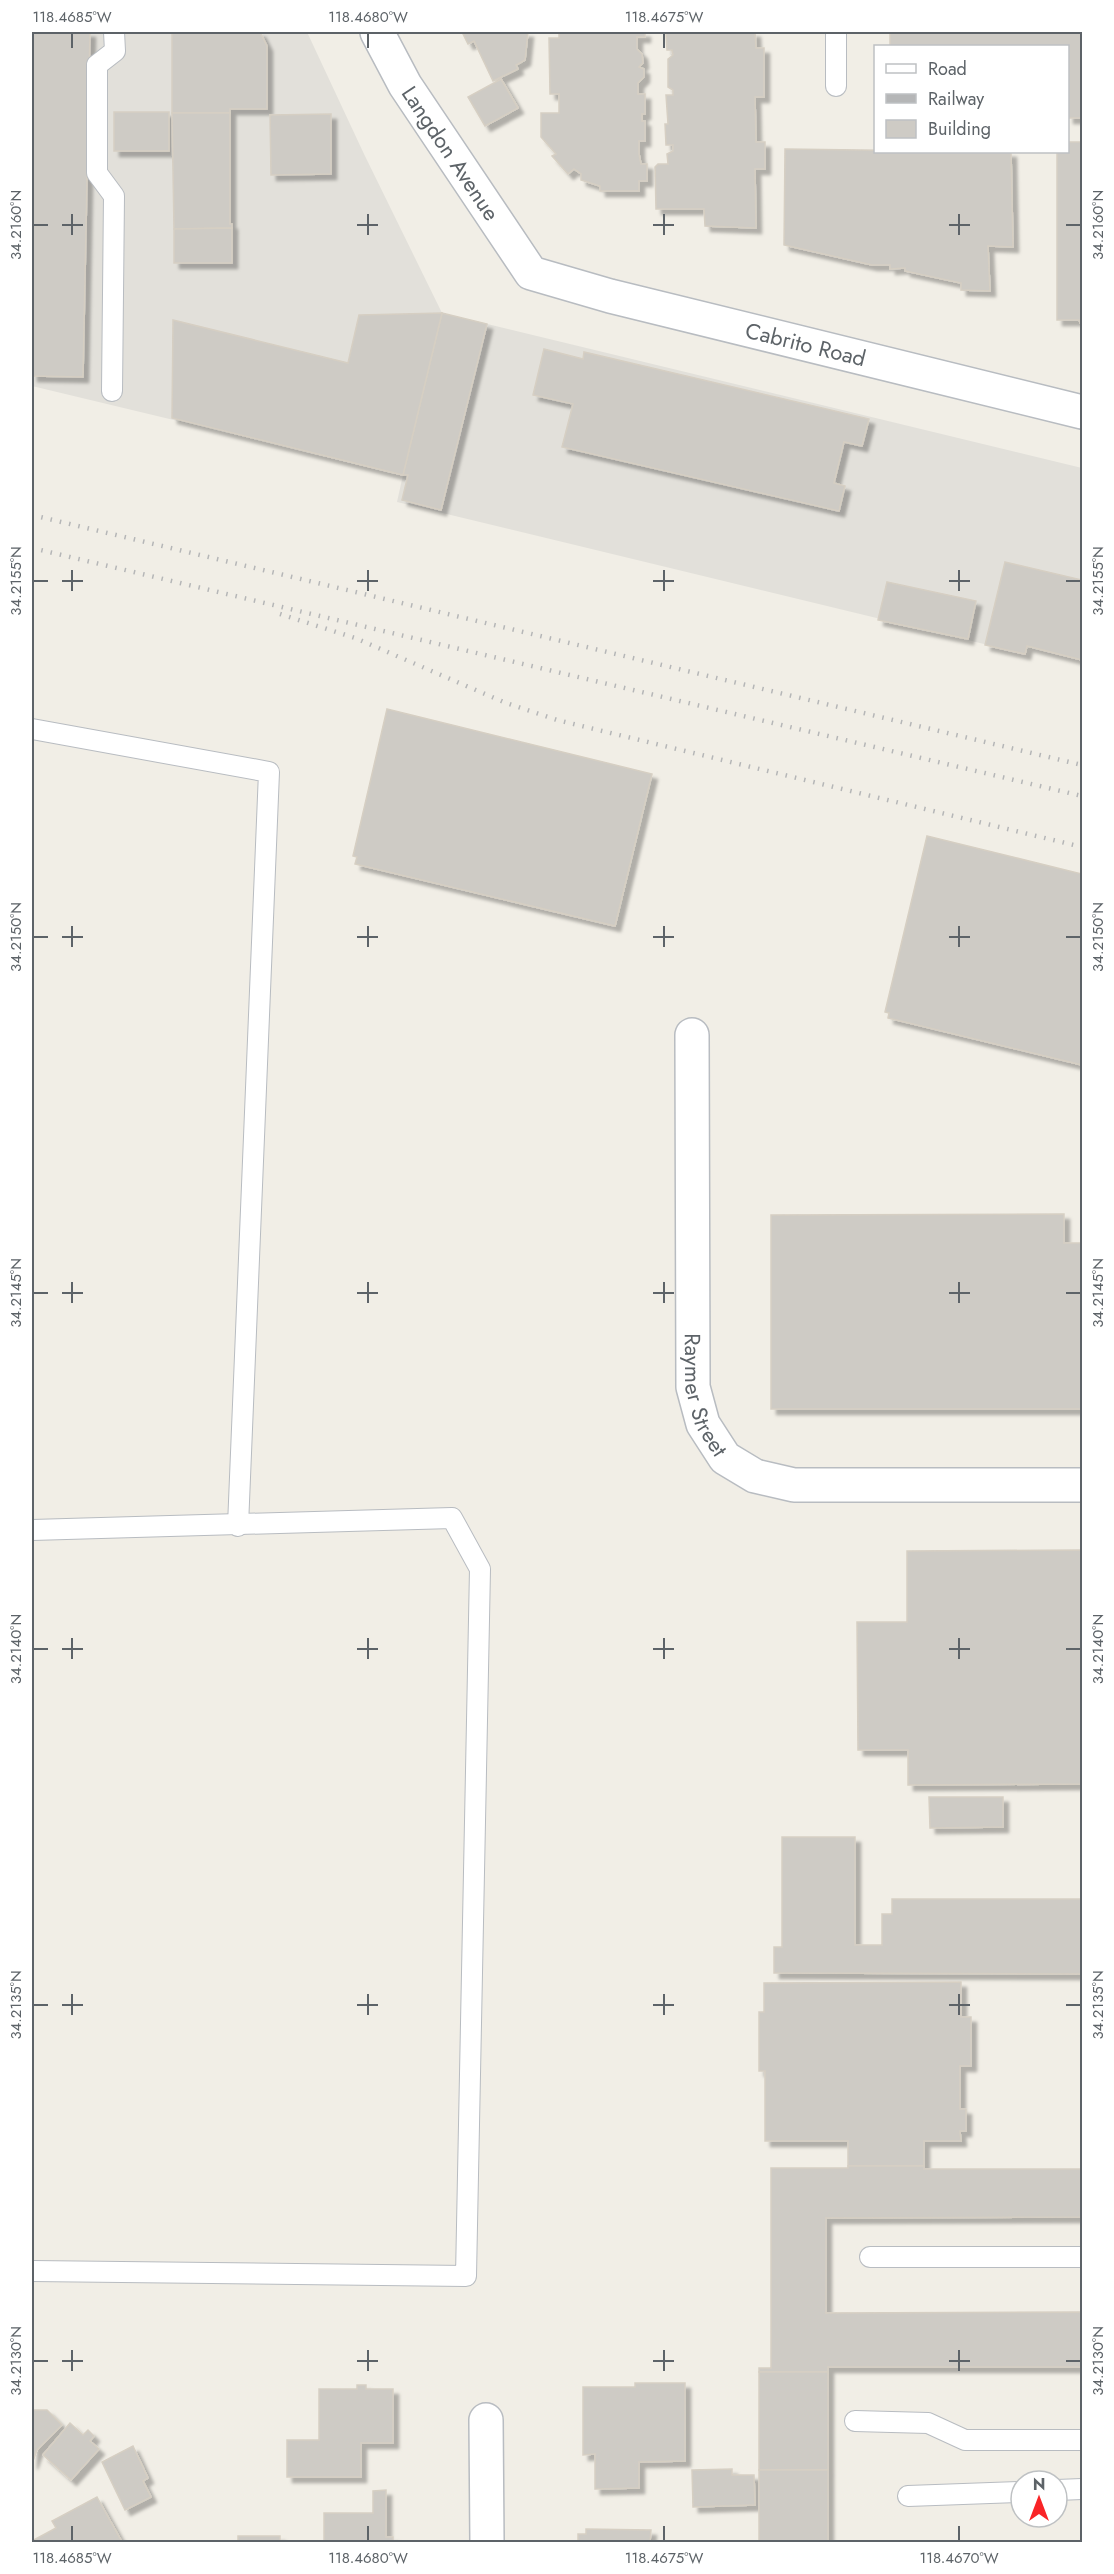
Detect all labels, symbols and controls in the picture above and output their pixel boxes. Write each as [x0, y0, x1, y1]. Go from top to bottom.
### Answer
text: 118.4685°W [32, 6, 112, 28]
text: 118.4680°W [328, 6, 408, 28]
text: 118.4675°W [625, 6, 703, 28]
legend [874, 45, 1069, 153]
text: Road [928, 56, 967, 82]
street label: Langdon Avenue [394, 79, 507, 227]
text: Railway [928, 86, 984, 112]
text: Building [928, 116, 991, 142]
text: 34.2160°N [5, 190, 27, 260]
text: 34.2160°N [1087, 190, 1109, 260]
street label: Cabrito Road [742, 314, 869, 374]
text: 34.2155°N [5, 546, 27, 616]
text: 34.2155°N [1087, 546, 1109, 616]
text: 34.2150°N [5, 902, 27, 972]
text: 34.2150°N [1087, 902, 1109, 972]
text: 34.2145°N [5, 1258, 27, 1328]
text: 34.2145°N [1087, 1258, 1109, 1328]
street label: Raymer Street [676, 1333, 736, 1463]
text: 34.2140°N [5, 1614, 27, 1684]
text: 34.2140°N [1087, 1614, 1109, 1684]
text: 34.2135°N [5, 1970, 27, 2040]
text: 34.2135°N [1087, 1970, 1109, 2040]
text: 34.2130°N [5, 2326, 27, 2396]
text: 34.2130°N [1087, 2326, 1109, 2396]
north arrow [1009, 2469, 1069, 2529]
text: N [1033, 2473, 1045, 2496]
text: 118.4685°W [32, 2547, 112, 2569]
text: 118.4680°W [328, 2547, 408, 2569]
text: 118.4675°W [625, 2547, 703, 2569]
text: 118.4670°W [919, 2547, 999, 2569]

